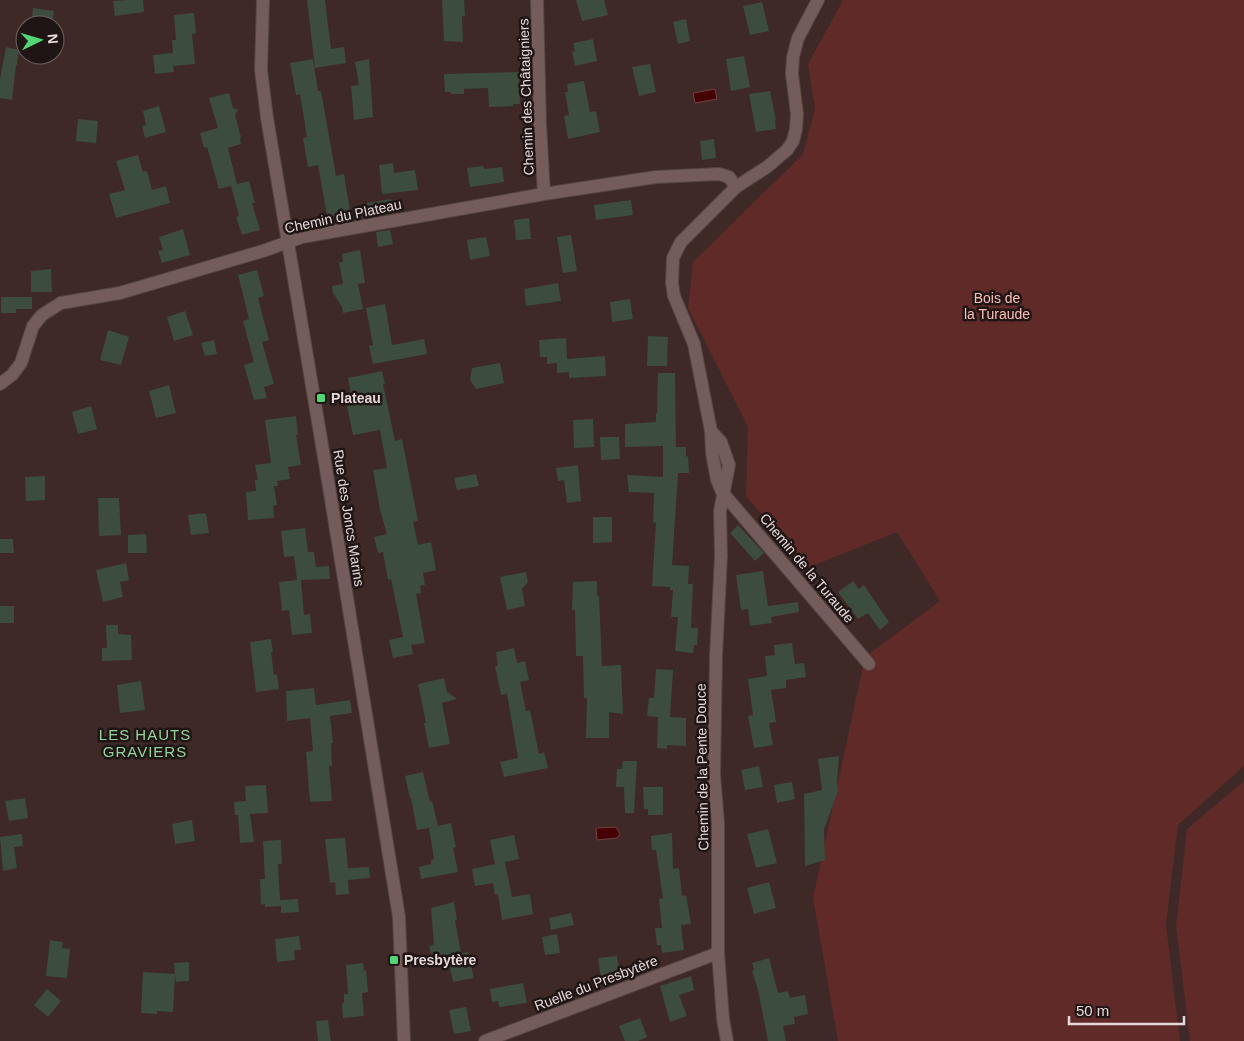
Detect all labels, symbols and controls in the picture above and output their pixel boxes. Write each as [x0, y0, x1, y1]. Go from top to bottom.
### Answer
north arrow [15, 15, 65, 65]
street label: Chemin des Châtaigniers [515, 18, 537, 176]
text: N [45, 33, 61, 45]
street label: Chemin du Plateau [283, 196, 403, 236]
park label: Bois de la Turaude [964, 290, 1030, 322]
place label: Plateau [331, 390, 381, 406]
marker: Plateau [315, 392, 327, 404]
street label: Rue des Joncs Marins [330, 448, 368, 588]
street label: Chemin de la Turaude [757, 510, 858, 626]
street label: Chemin de la Pente Douce [693, 683, 711, 851]
district label: LES HAUTS GRAVIERS [99, 726, 191, 760]
place label: Presbytère [404, 952, 477, 968]
street label: Ruelle du Presbytère [532, 952, 660, 1014]
marker: Presbytère [388, 954, 400, 966]
scale bar [1069, 994, 1184, 1026]
text: 50 m [1076, 1002, 1109, 1019]

